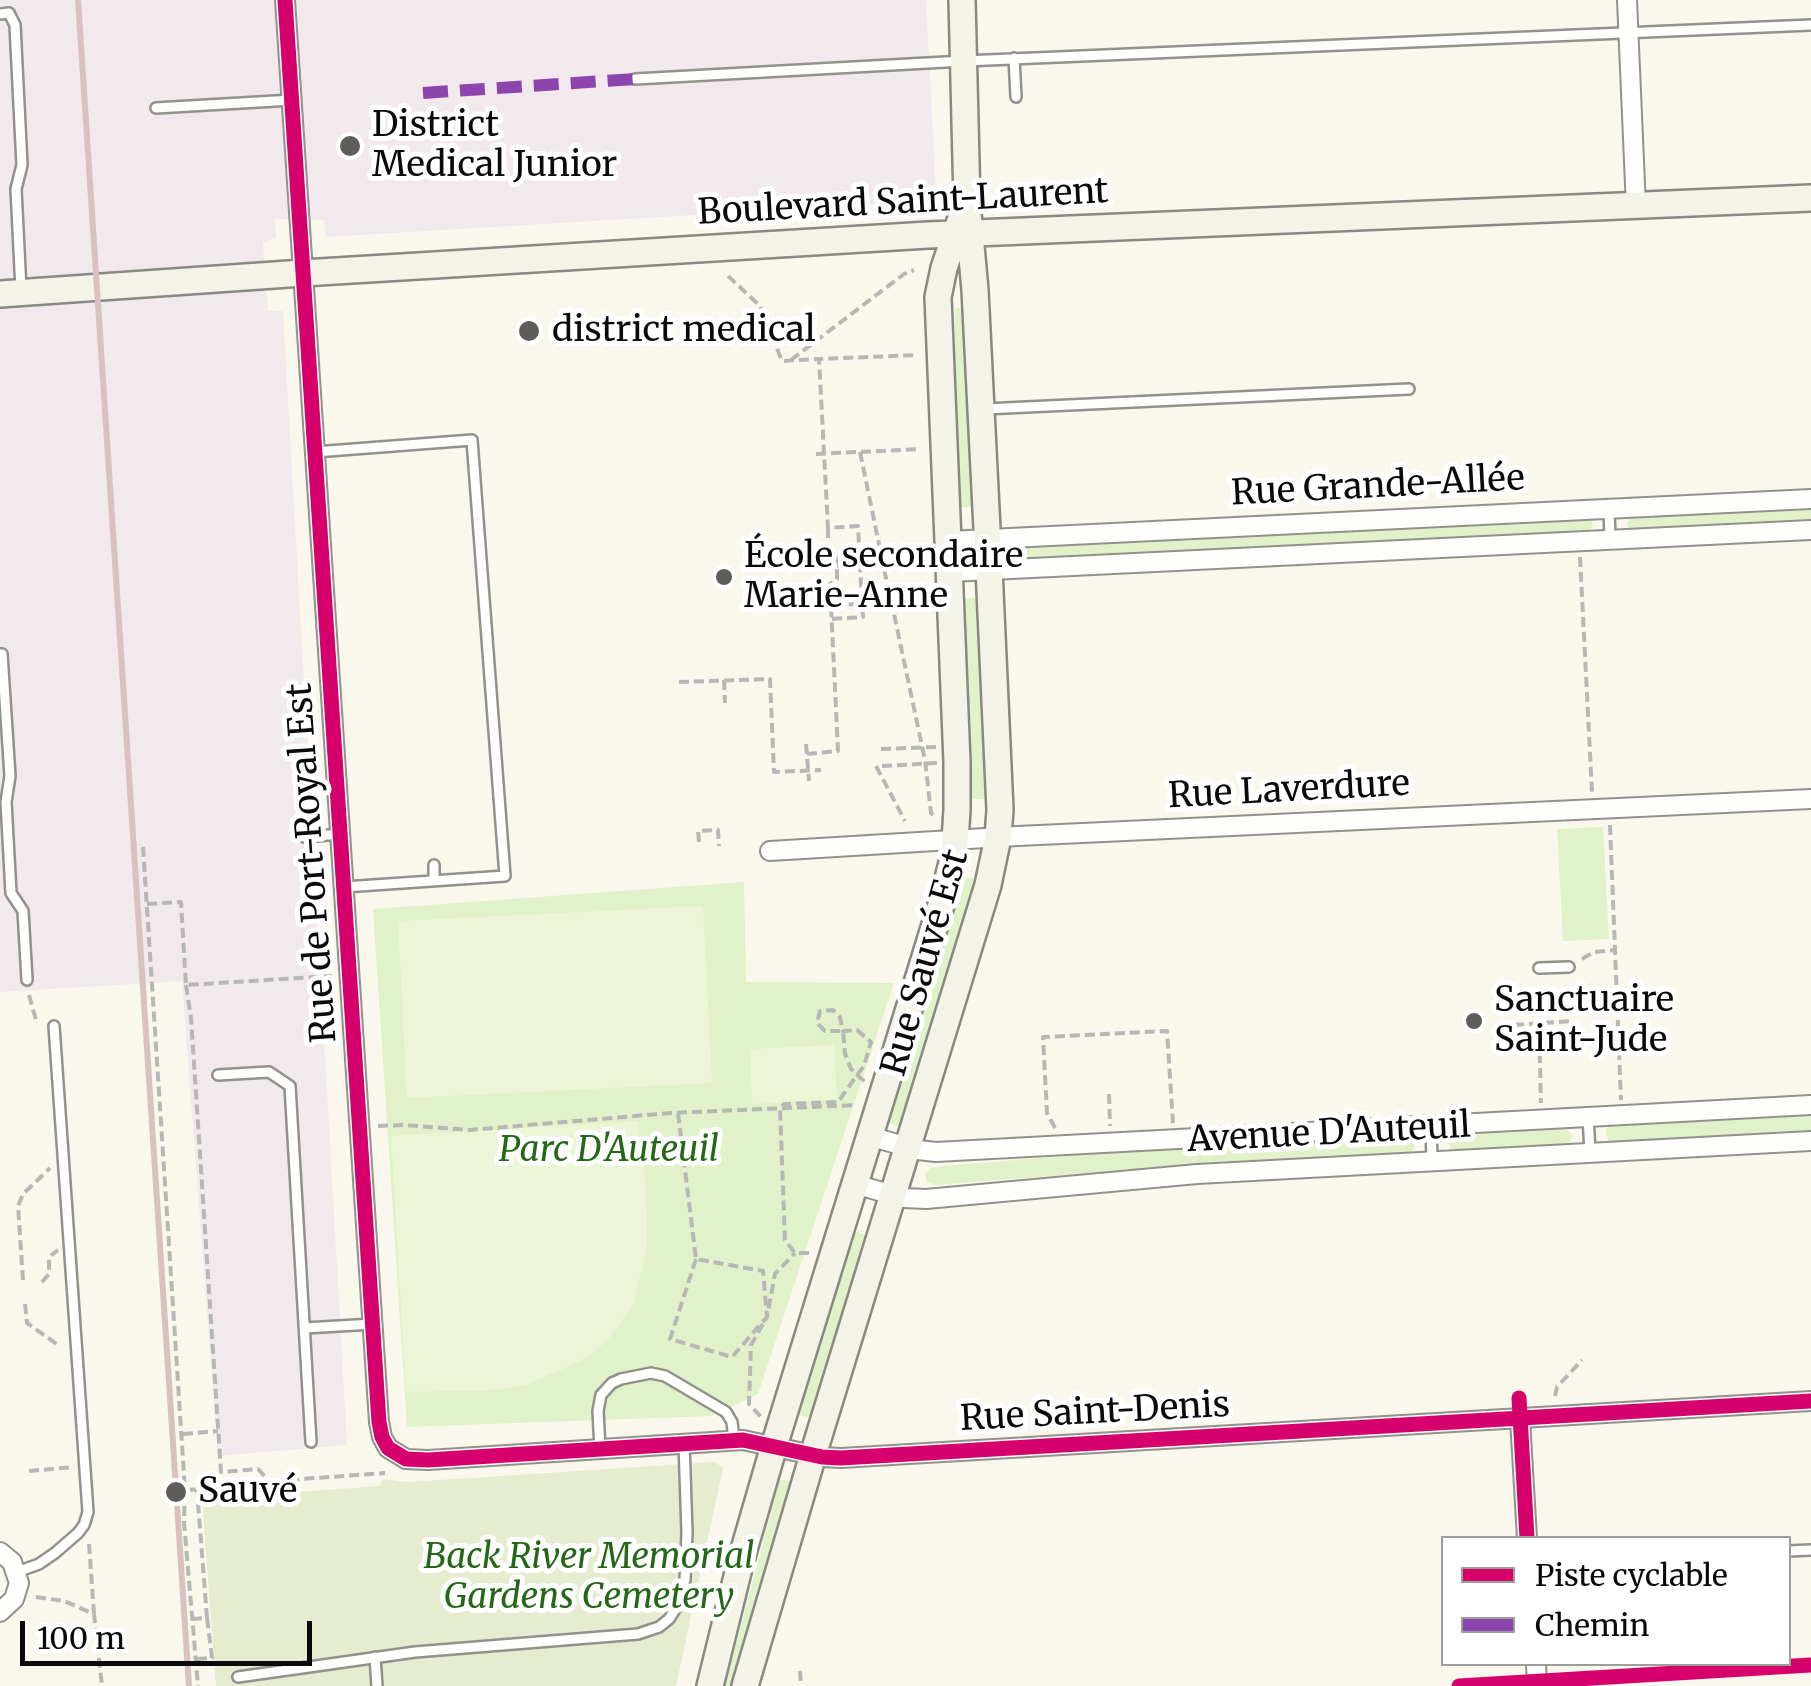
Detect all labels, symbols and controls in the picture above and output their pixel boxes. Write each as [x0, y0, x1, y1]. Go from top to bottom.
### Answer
place label: District Medical Junior [372, 105, 617, 187]
marker: District Medical Junior [337, 133, 363, 159]
street label: Boulevard Saint-Laurent [697, 171, 1109, 235]
place label: district medical [552, 310, 816, 352]
marker: district medical [516, 318, 542, 344]
street label: Rue Grande-Allée [1230, 458, 1526, 516]
place label: École secondaire Marie-Anne [744, 536, 1023, 618]
marker: École secondaire Marie-Anne [713, 566, 735, 588]
street label: Rue de Port-Royal Est [279, 682, 347, 1044]
street label: Rue Laverdure [1167, 764, 1411, 818]
street label: Rue Sauvé Est [874, 845, 978, 1081]
place label: Sanctuaire Saint-Jude [1494, 980, 1674, 1062]
marker: Sanctuaire Saint-Jude [1463, 1010, 1485, 1032]
street label: Avenue D'Auteuil [1186, 1106, 1472, 1162]
park label: Parc D'Auteuil [499, 1130, 719, 1172]
street label: Rue Saint-Denis [959, 1385, 1231, 1441]
place label: Sauvé [198, 1471, 297, 1513]
marker: Sauvé [163, 1479, 189, 1505]
legend [1441, 1536, 1791, 1666]
park label: Back River Memorial Gardens Cemetery [423, 1537, 755, 1619]
text: Piste cyclable [1535, 1556, 1728, 1594]
scale bar [25, 1601, 318, 1663]
text: Chemin [1535, 1606, 1649, 1644]
text: 100 m [37, 1619, 125, 1657]

